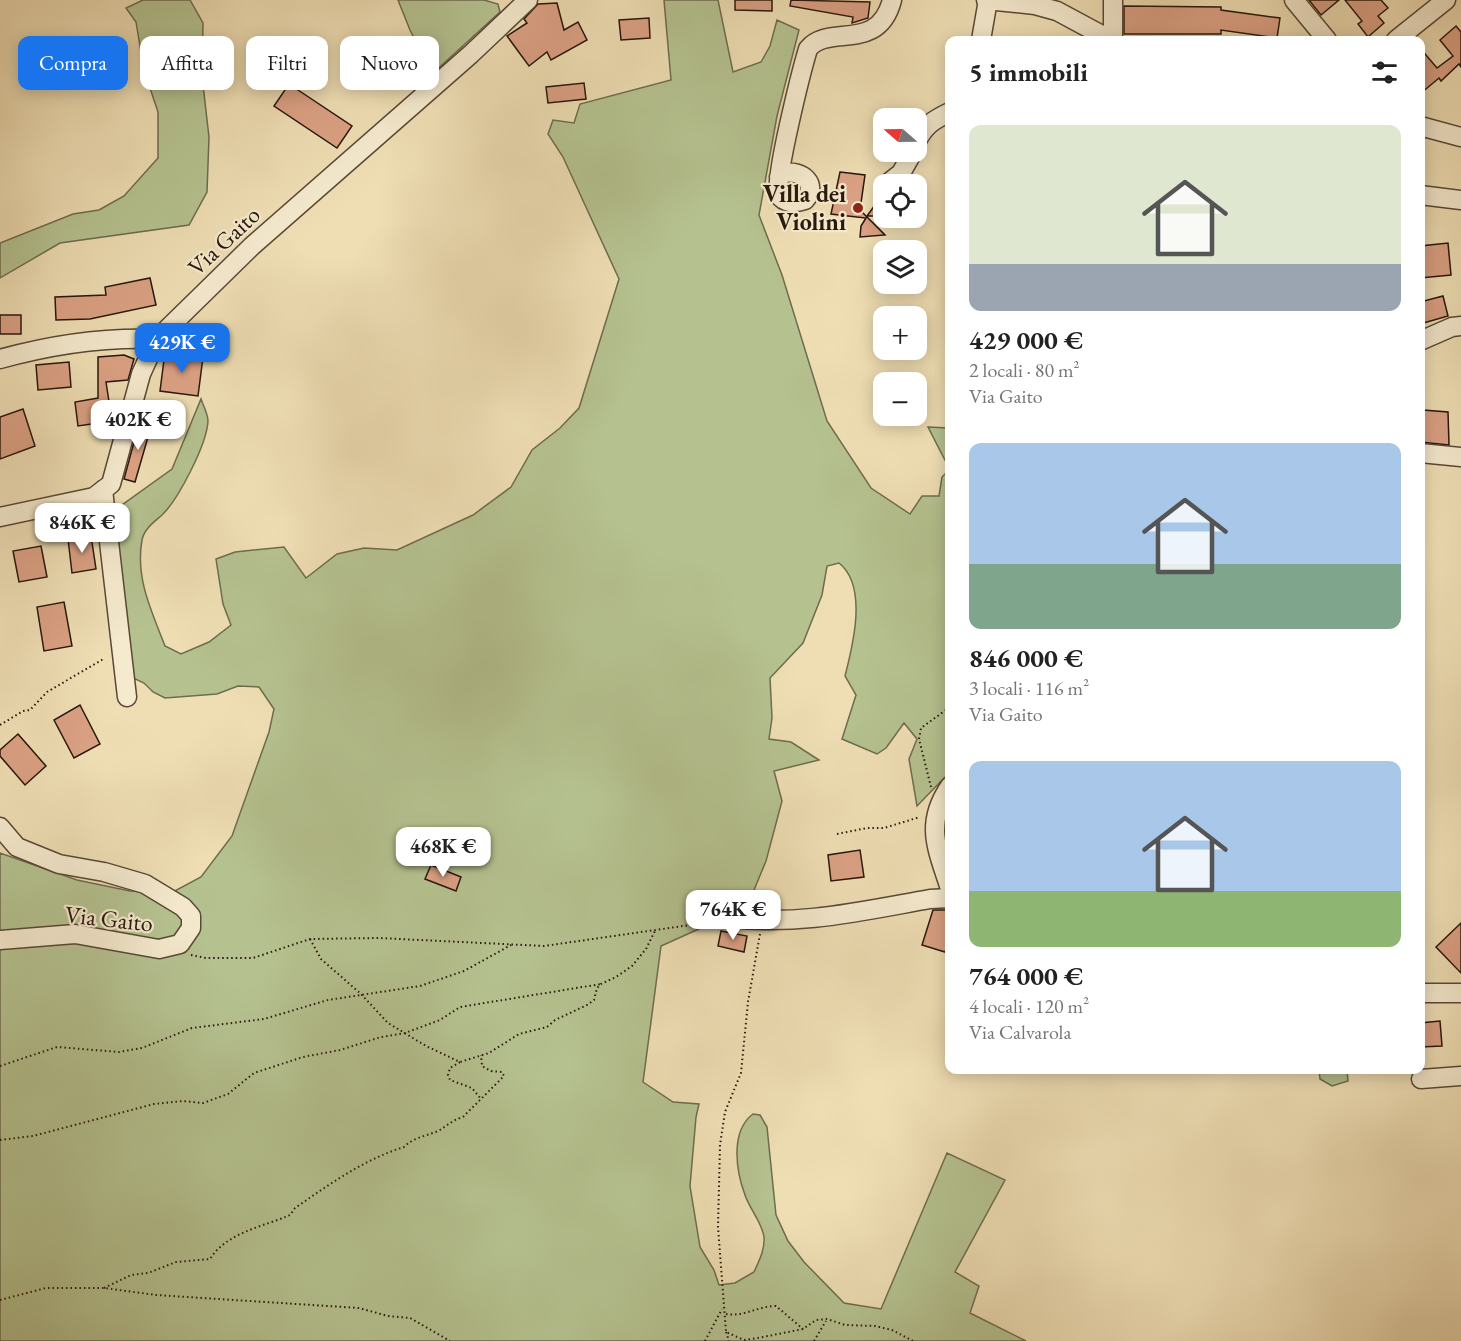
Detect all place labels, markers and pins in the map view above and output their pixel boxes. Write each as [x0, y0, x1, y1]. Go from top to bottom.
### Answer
place label: Villa dei Violini [763, 178, 846, 237]
marker: Villa dei Violini [851, 201, 865, 215]
pin: 429K € [133, 323, 231, 374]
pin: 402K € [89, 400, 187, 451]
pin: 846K € [33, 503, 131, 554]
pin: 468K € [394, 827, 492, 878]
pin: 764K € [684, 890, 782, 941]

